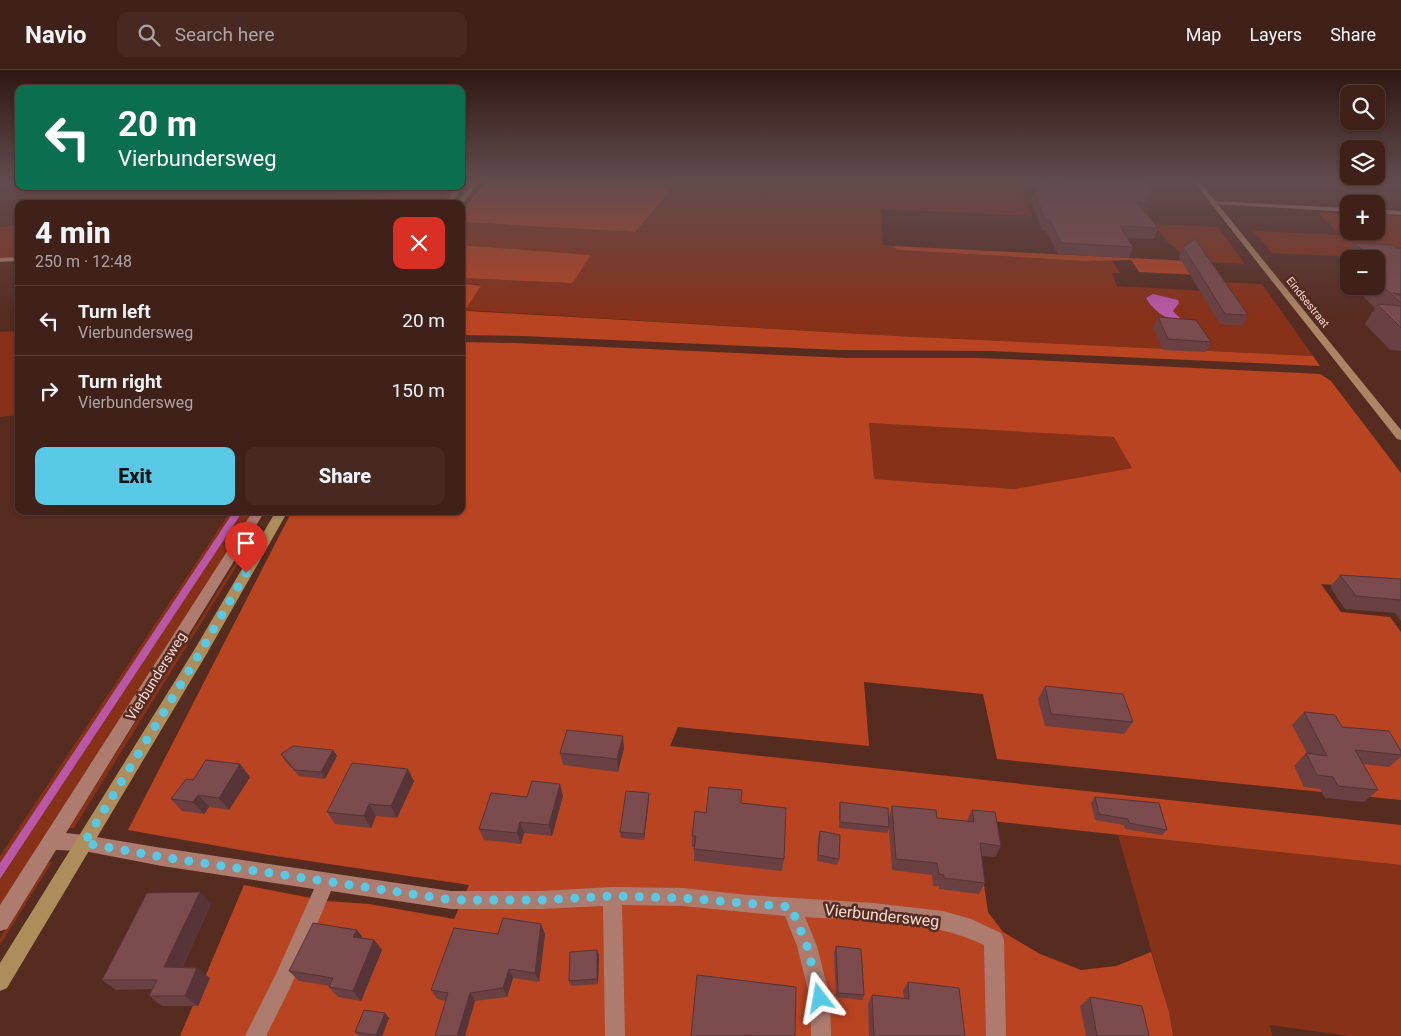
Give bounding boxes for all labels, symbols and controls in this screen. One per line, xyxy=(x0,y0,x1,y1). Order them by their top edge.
search box xyxy=(117,12,467,57)
text: Navio xyxy=(25,21,87,49)
icon: search xyxy=(135,21,163,49)
text: Search here xyxy=(175,23,275,46)
text: Map xyxy=(1186,24,1221,45)
text: Layers xyxy=(1249,24,1302,45)
text: Share xyxy=(1330,24,1376,45)
map controls xyxy=(1340,85,1385,295)
button: search xyxy=(1340,85,1385,130)
text: 20 m xyxy=(118,104,197,145)
icon: left xyxy=(35,105,100,170)
button: layers xyxy=(1340,140,1385,185)
text: Vierbundersweg xyxy=(118,146,277,171)
button: + xyxy=(1340,195,1385,240)
text: 4 min xyxy=(35,215,111,250)
button: close xyxy=(393,217,445,269)
button: − xyxy=(1340,250,1385,295)
text: 250 m · 12:48 xyxy=(35,252,132,271)
street label: Eindsestraat xyxy=(1283,274,1332,330)
text: Turn left xyxy=(78,300,151,323)
icon: left xyxy=(35,307,63,335)
text: 20 m xyxy=(402,309,445,332)
text: Vierbundersweg xyxy=(78,323,193,342)
text: Turn right xyxy=(78,370,162,393)
icon: right xyxy=(35,377,63,405)
text: 150 m xyxy=(392,379,445,402)
text: Vierbundersweg xyxy=(78,393,193,412)
button: Exit xyxy=(35,447,235,505)
button: Share xyxy=(245,447,445,505)
pin xyxy=(225,522,267,573)
icon: arrive xyxy=(232,529,260,557)
street label: Vierbundersweg xyxy=(122,629,190,723)
street label: Vierbundersweg xyxy=(824,900,940,931)
position arrow xyxy=(793,971,845,1023)

